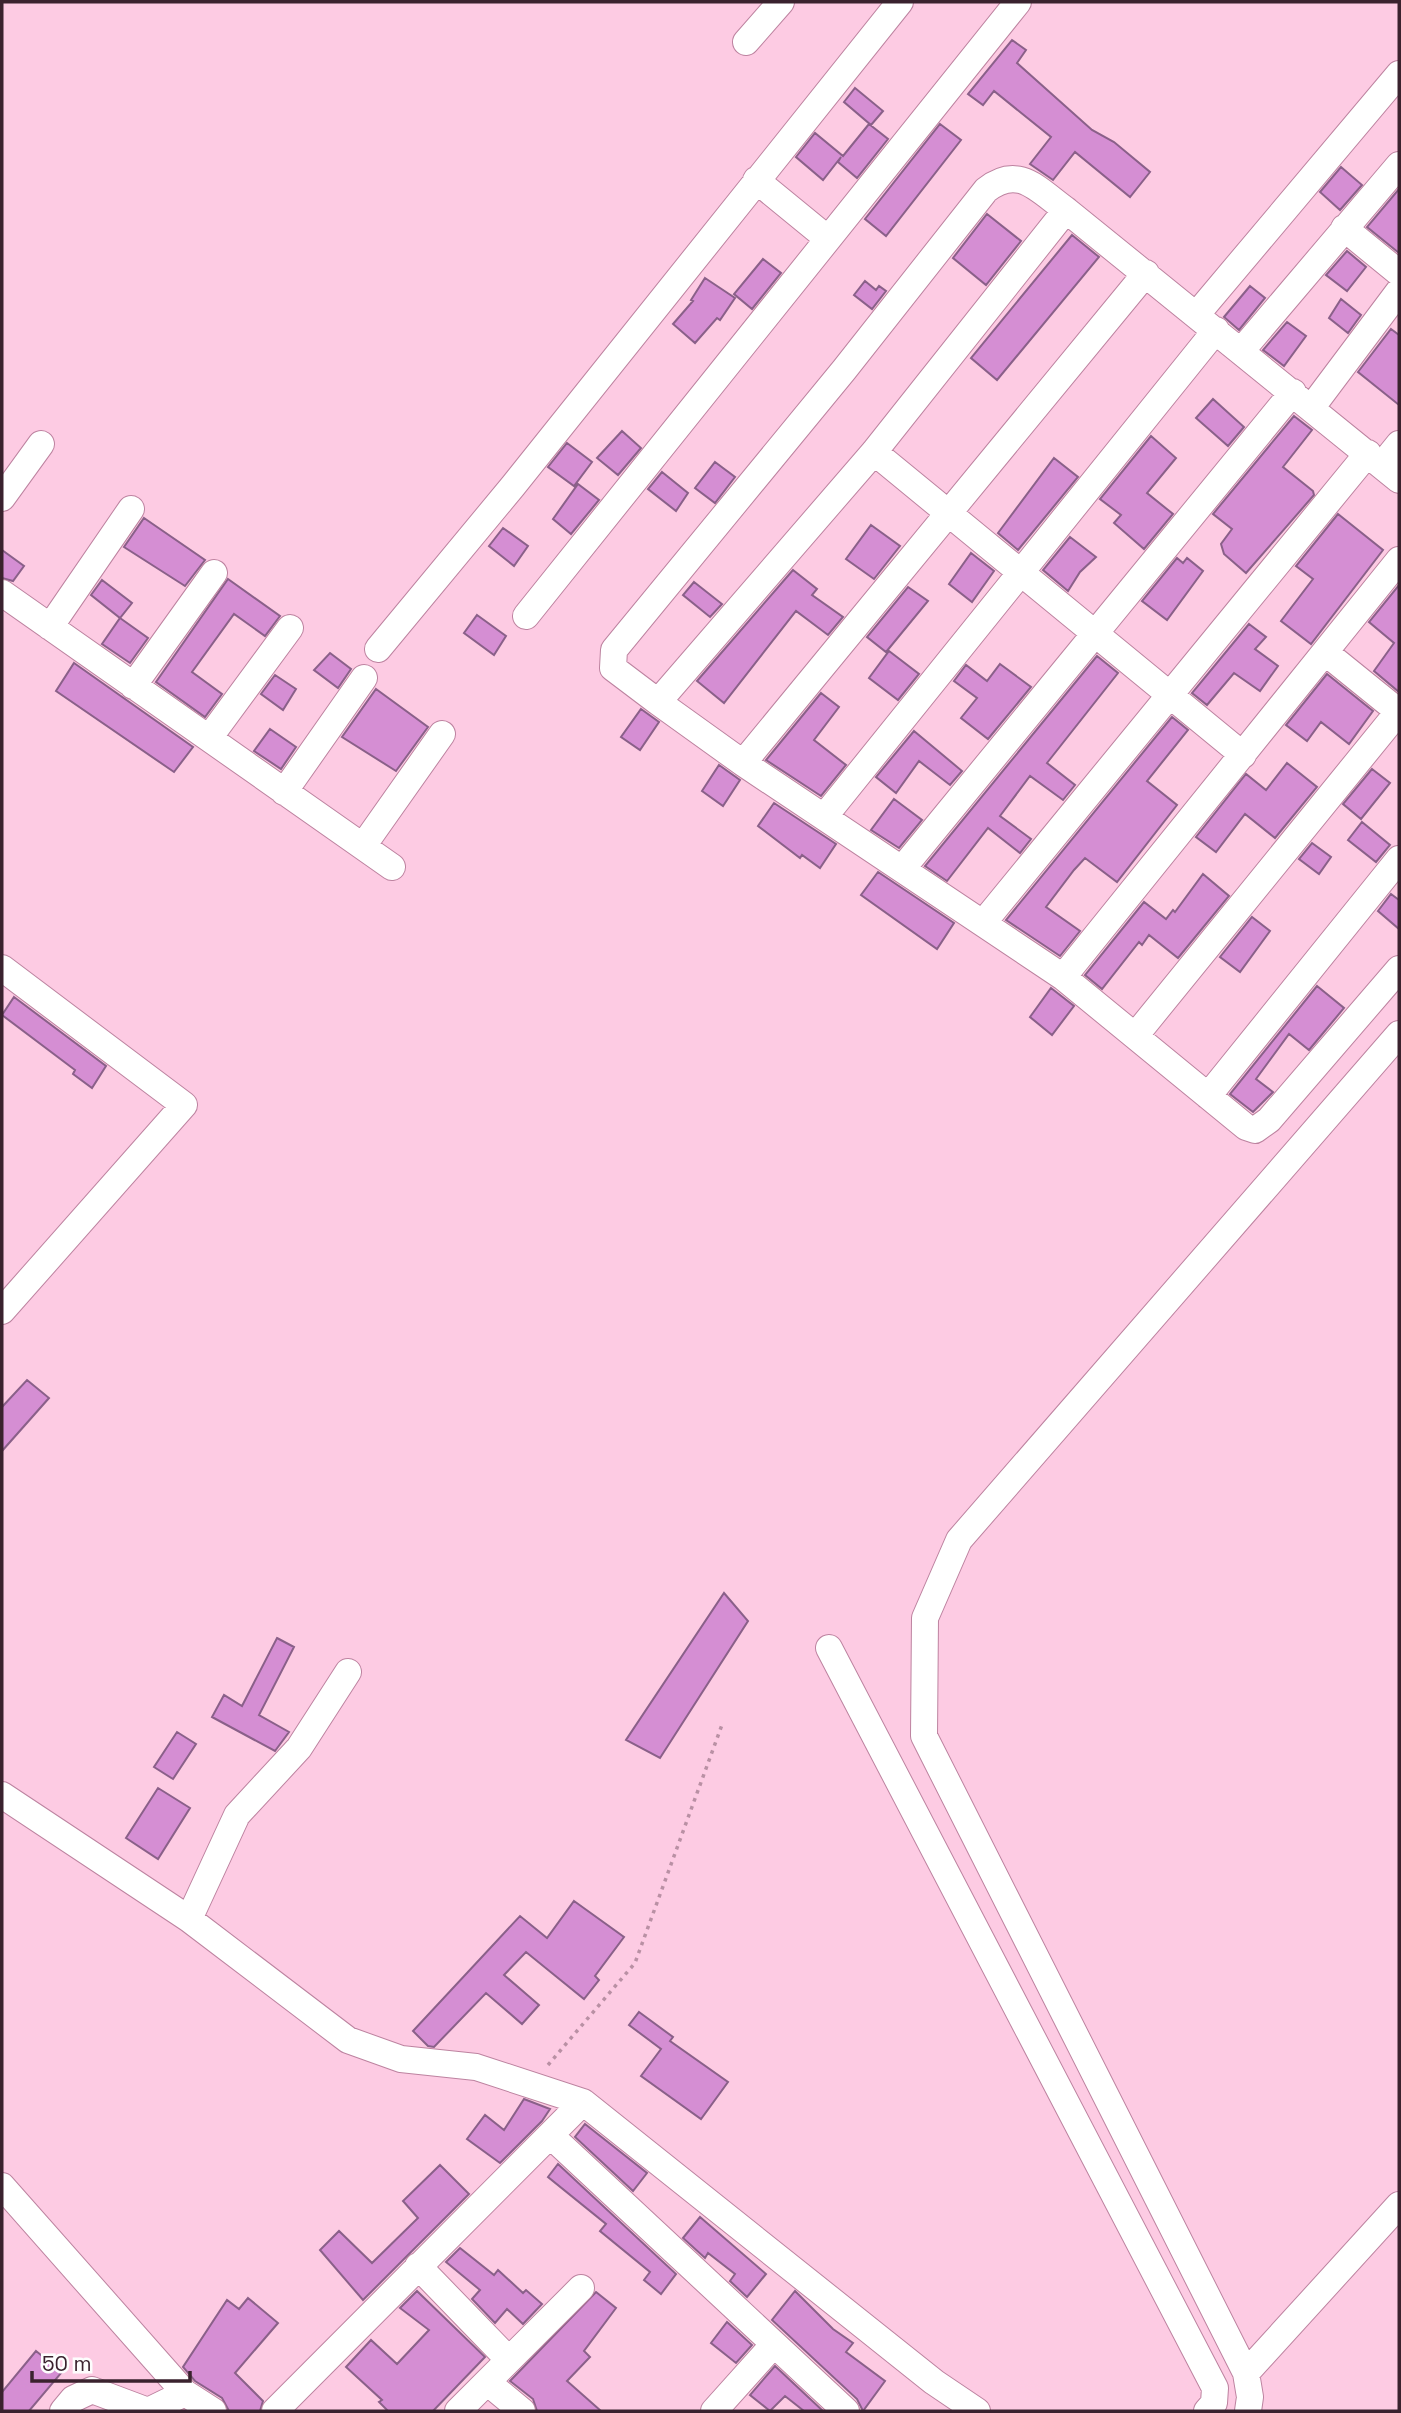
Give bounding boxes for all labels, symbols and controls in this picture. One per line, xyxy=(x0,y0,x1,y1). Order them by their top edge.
scale bar xyxy=(32,2340,189,2384)
text: 50 m xyxy=(42,2350,92,2377)

